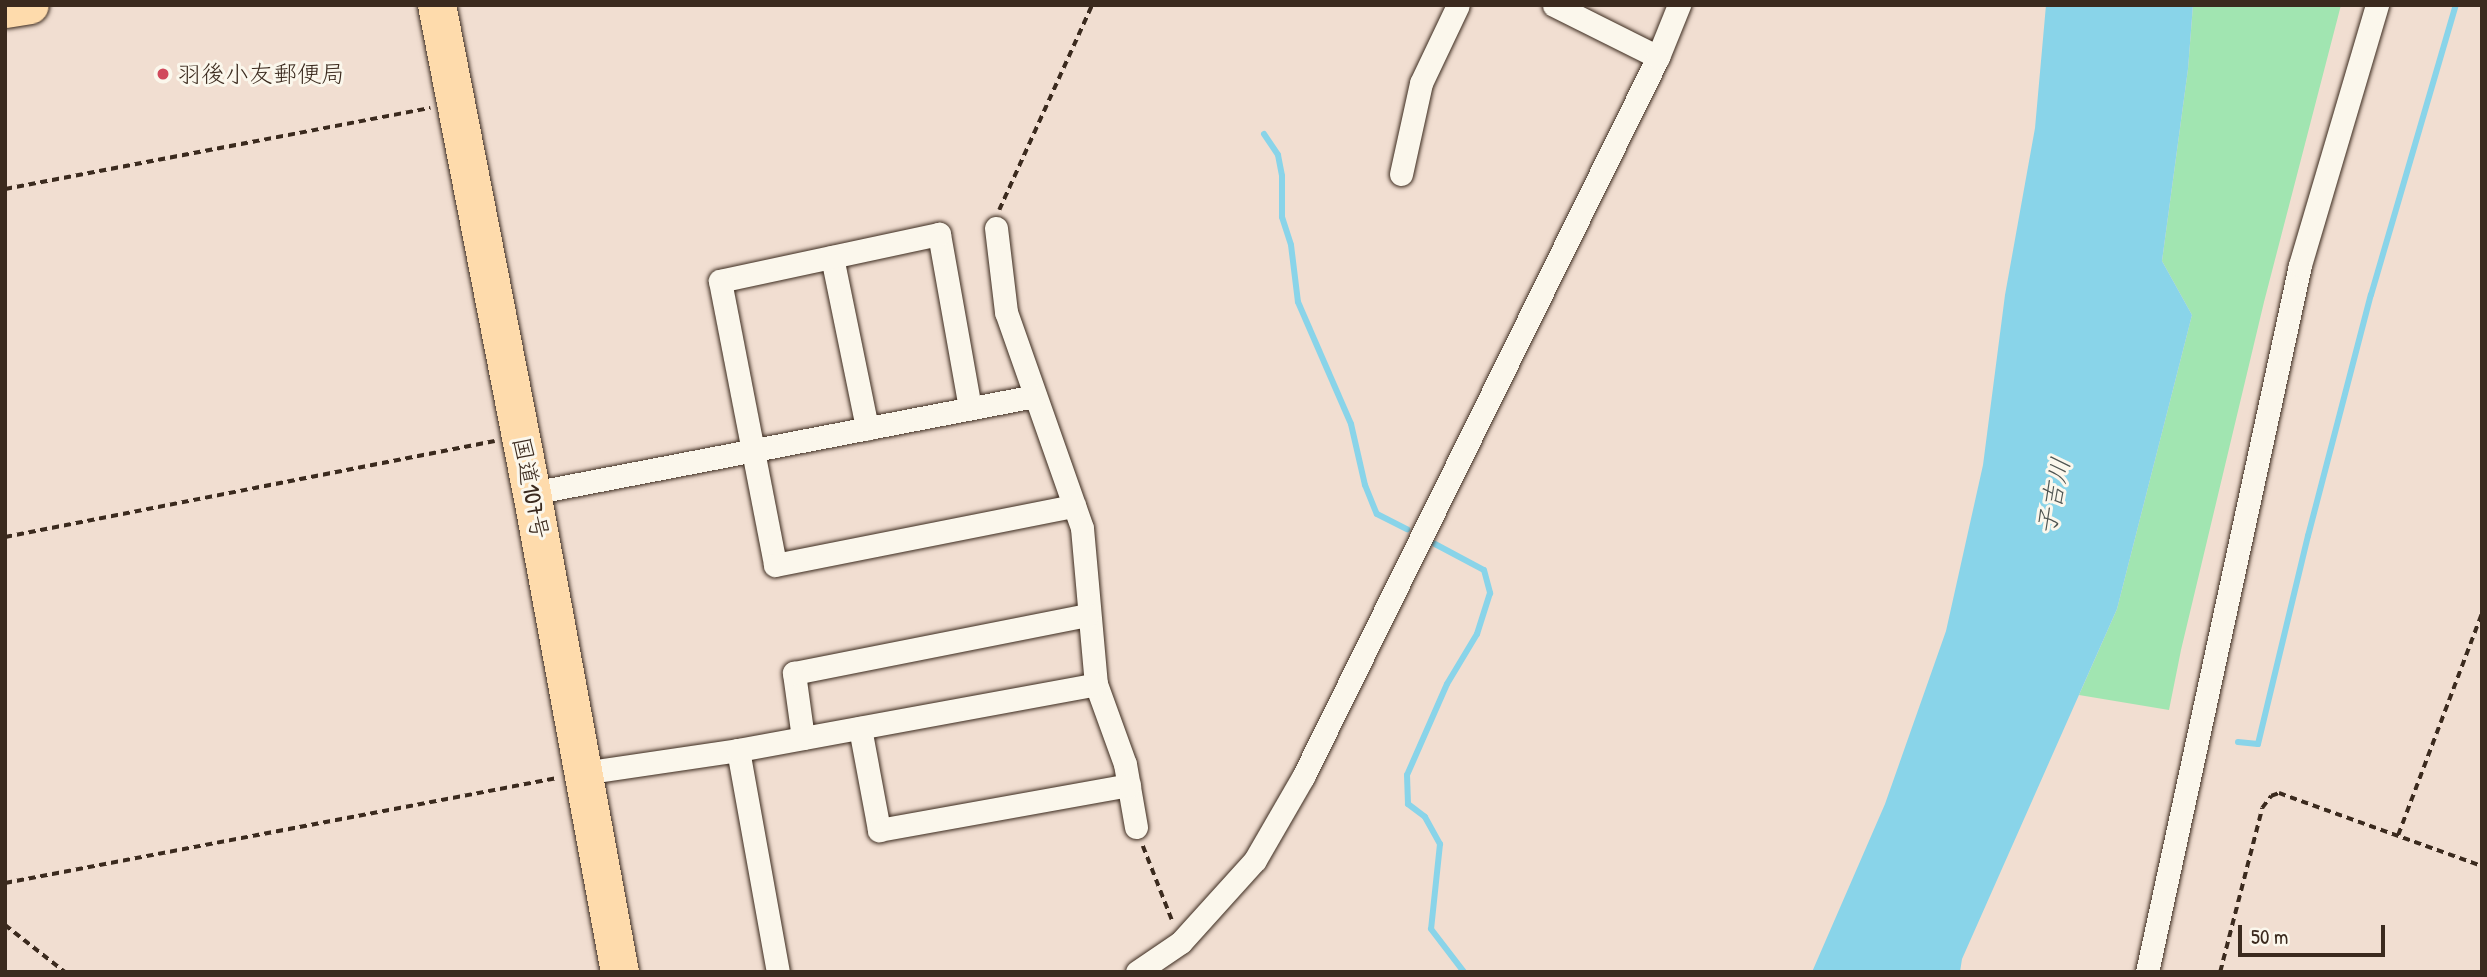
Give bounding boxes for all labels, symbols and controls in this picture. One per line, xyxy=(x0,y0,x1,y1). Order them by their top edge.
place label: 羽後小友郵便局 xyxy=(177,60,345,88)
marker: 羽後小友郵便局 xyxy=(155,66,171,82)
street label: 国道107号 xyxy=(507,435,555,541)
water label: 子吉川 xyxy=(2030,455,2076,537)
scale bar xyxy=(2242,911,2389,955)
text: 50 m xyxy=(2251,922,2288,951)

